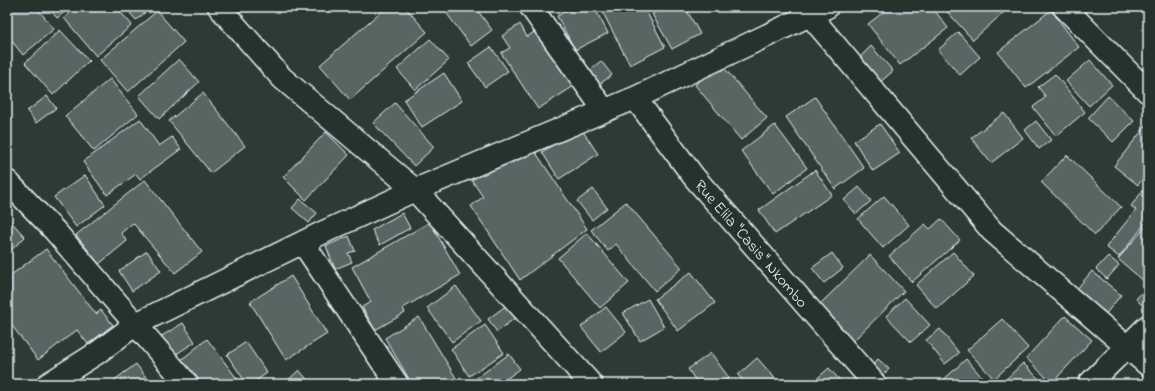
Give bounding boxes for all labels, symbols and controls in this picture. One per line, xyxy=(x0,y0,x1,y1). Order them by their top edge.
street label: Rue Elila "Casis" Nkombo xyxy=(688,175,813,314)

